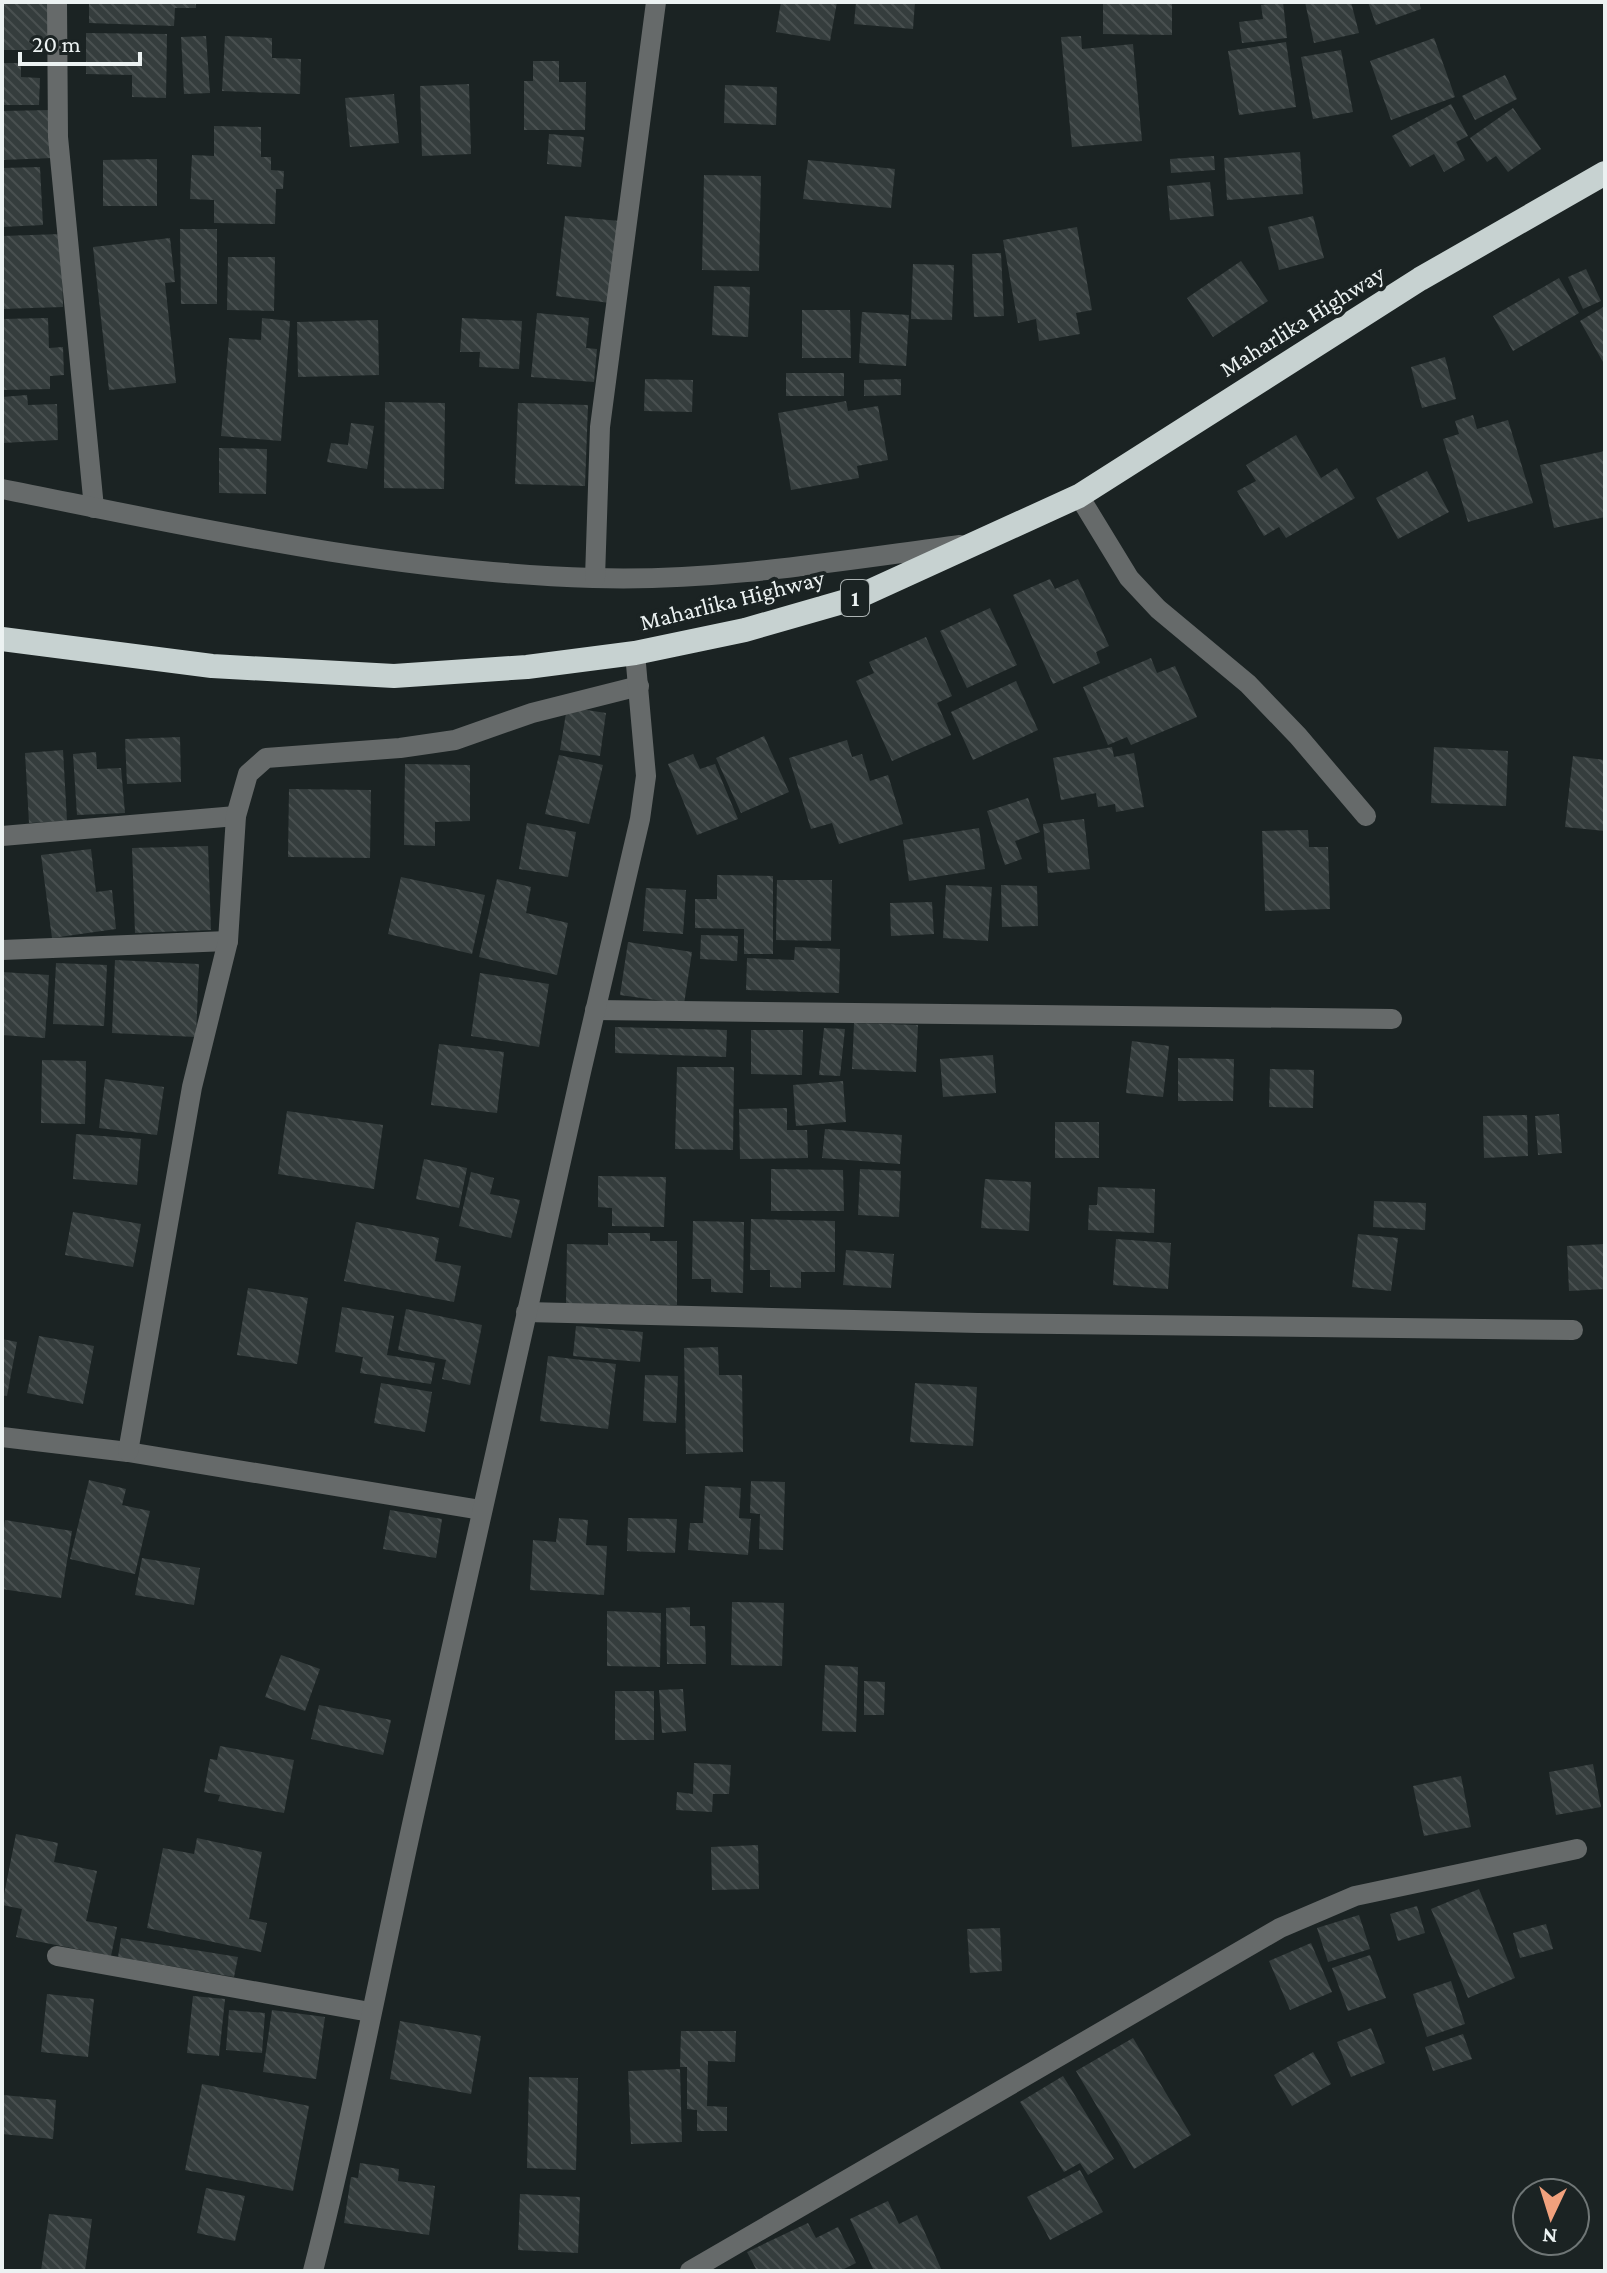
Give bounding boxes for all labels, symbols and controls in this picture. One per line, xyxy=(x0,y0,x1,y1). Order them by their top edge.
scale bar xyxy=(20,16,140,66)
text: 20 m xyxy=(32,30,81,57)
street label: Maharlika Highway xyxy=(1214,259,1390,382)
street label: Maharlika Highway xyxy=(637,563,828,635)
road number: 1 xyxy=(841,580,869,616)
north arrow xyxy=(1511,2177,1591,2257)
text: N xyxy=(1541,2223,1558,2249)

